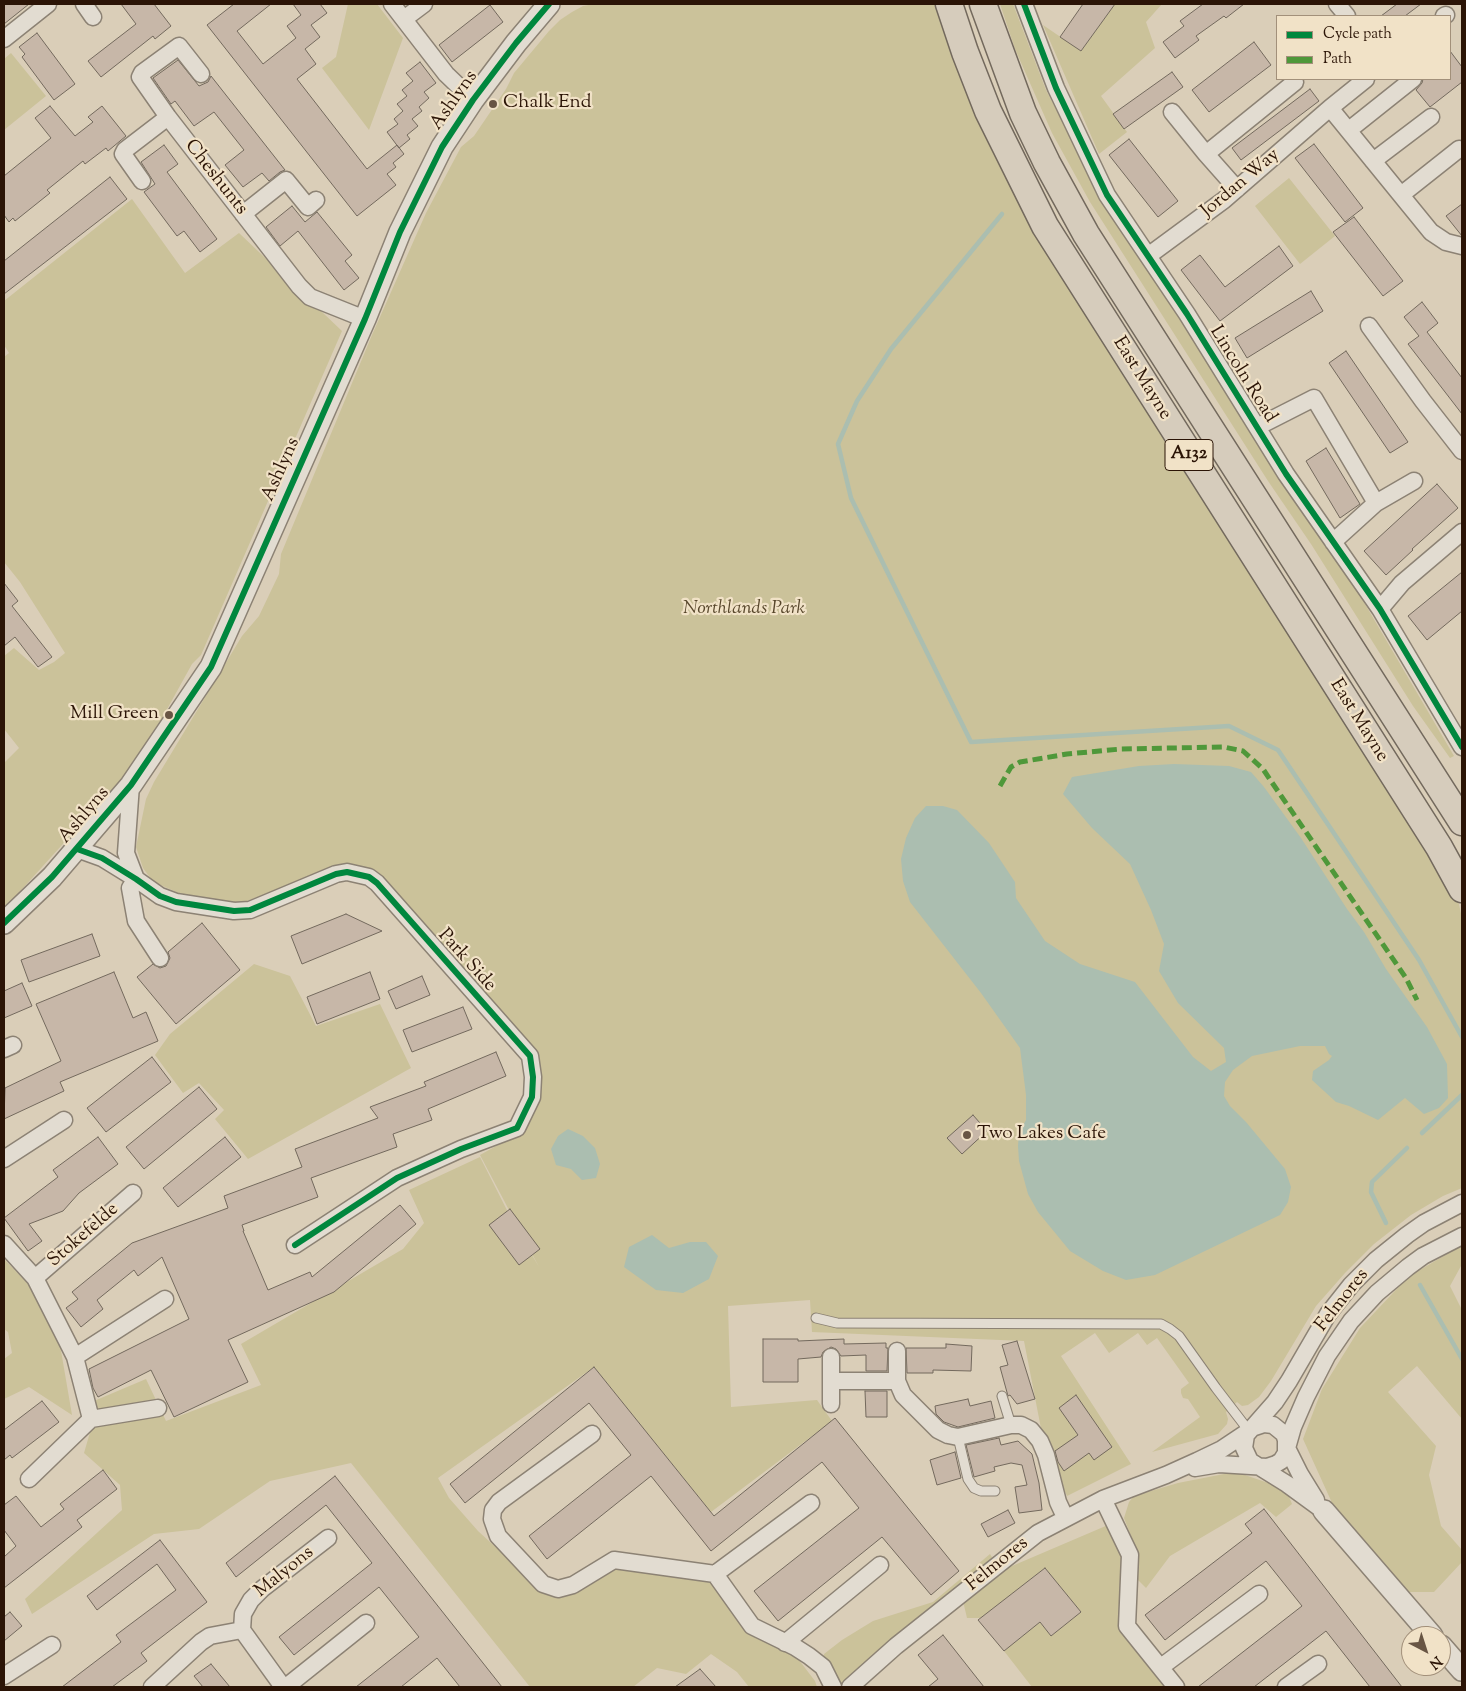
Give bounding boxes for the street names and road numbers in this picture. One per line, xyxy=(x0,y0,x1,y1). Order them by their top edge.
street label: Ashlyns xyxy=(426,67,484,135)
street label: Cheshunts xyxy=(178,136,252,220)
street label: Jordan Way xyxy=(1197,144,1285,224)
street label: Lincoln Road xyxy=(1203,322,1281,428)
street label: East Mayne xyxy=(1107,333,1175,425)
street label: Ashlyns xyxy=(258,435,306,505)
road number: A132 xyxy=(1165,440,1213,470)
street label: East Mayne xyxy=(1324,675,1392,767)
street label: Ashlyns xyxy=(55,783,115,849)
street label: Park Side xyxy=(432,925,500,997)
street label: Stokefelde xyxy=(44,1199,124,1273)
street label: Felmores xyxy=(1311,1265,1375,1337)
street label: Felmores xyxy=(962,1533,1034,1597)
street label: Malyons xyxy=(251,1542,319,1604)

